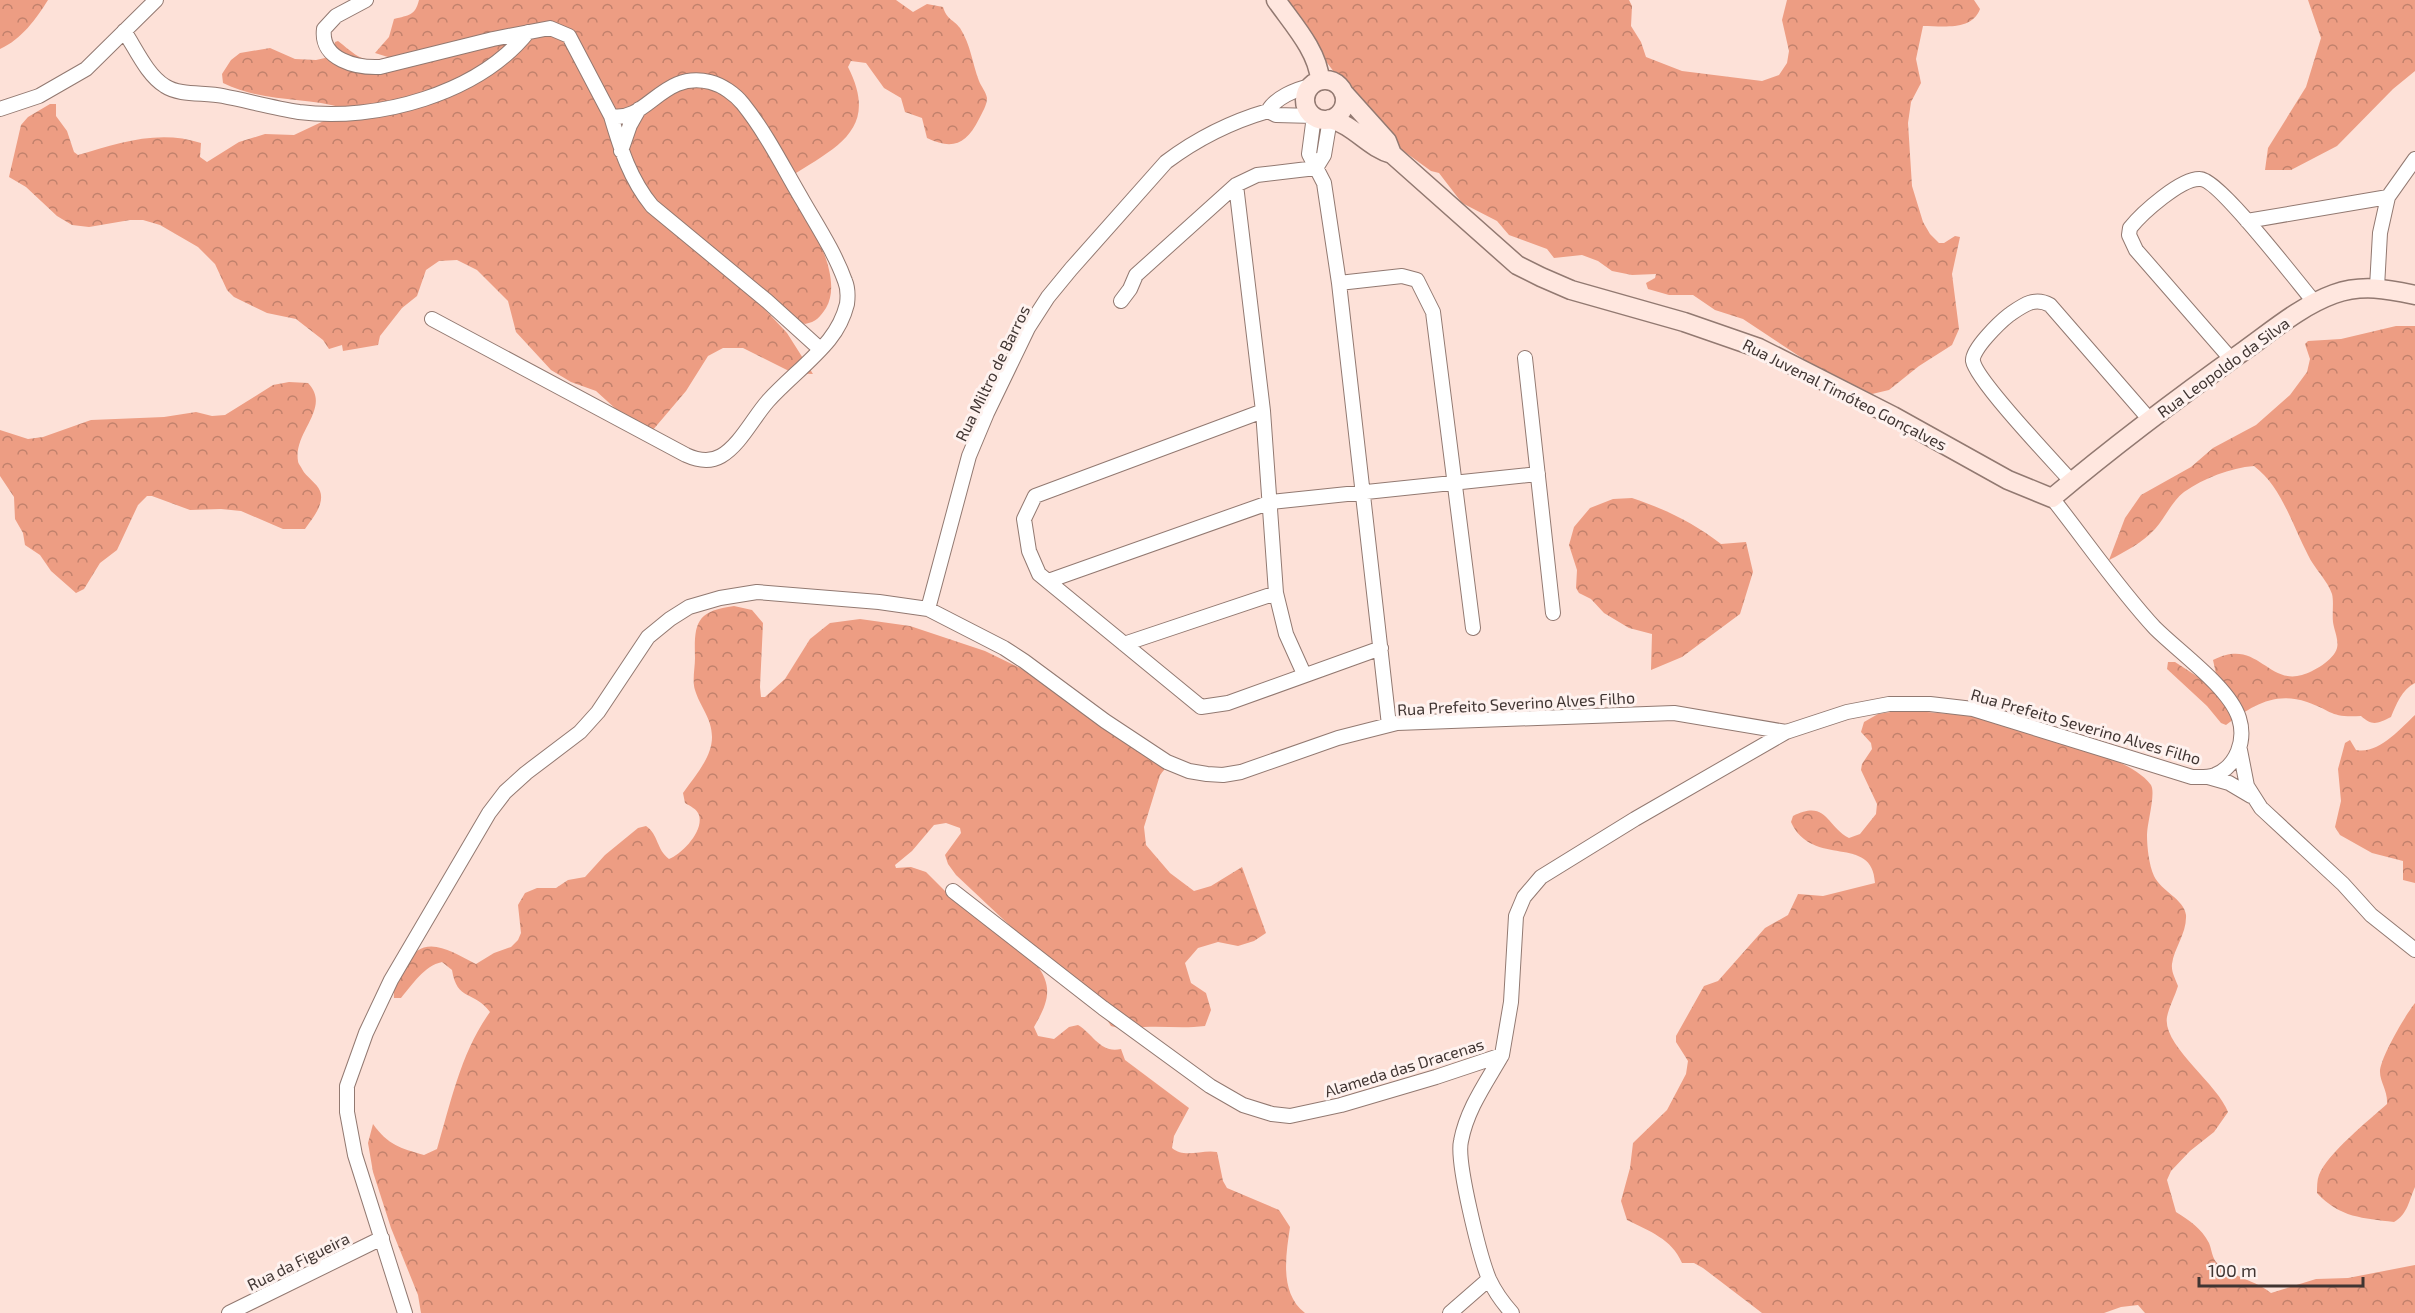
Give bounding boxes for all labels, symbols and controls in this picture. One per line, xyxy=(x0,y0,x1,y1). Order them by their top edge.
street label: Rua Miltro de Barros xyxy=(951,302,1033,444)
street label: Rua Leopoldo da Silva xyxy=(2153,313,2293,421)
street label: Rua Juvenal Timóteo Gonçalves xyxy=(1739,334,1950,455)
street label: Rua Prefeito Severino Alves Filho xyxy=(1969,684,2203,768)
street label: Rua Prefeito Severino Alves Filho xyxy=(1397,687,1635,719)
street label: Alameda das Dracenas xyxy=(1322,1034,1486,1100)
street label: Rua da Figueira xyxy=(244,1228,352,1294)
scale bar xyxy=(2199,1250,2362,1288)
text: 100 m xyxy=(2208,1259,2257,1281)

